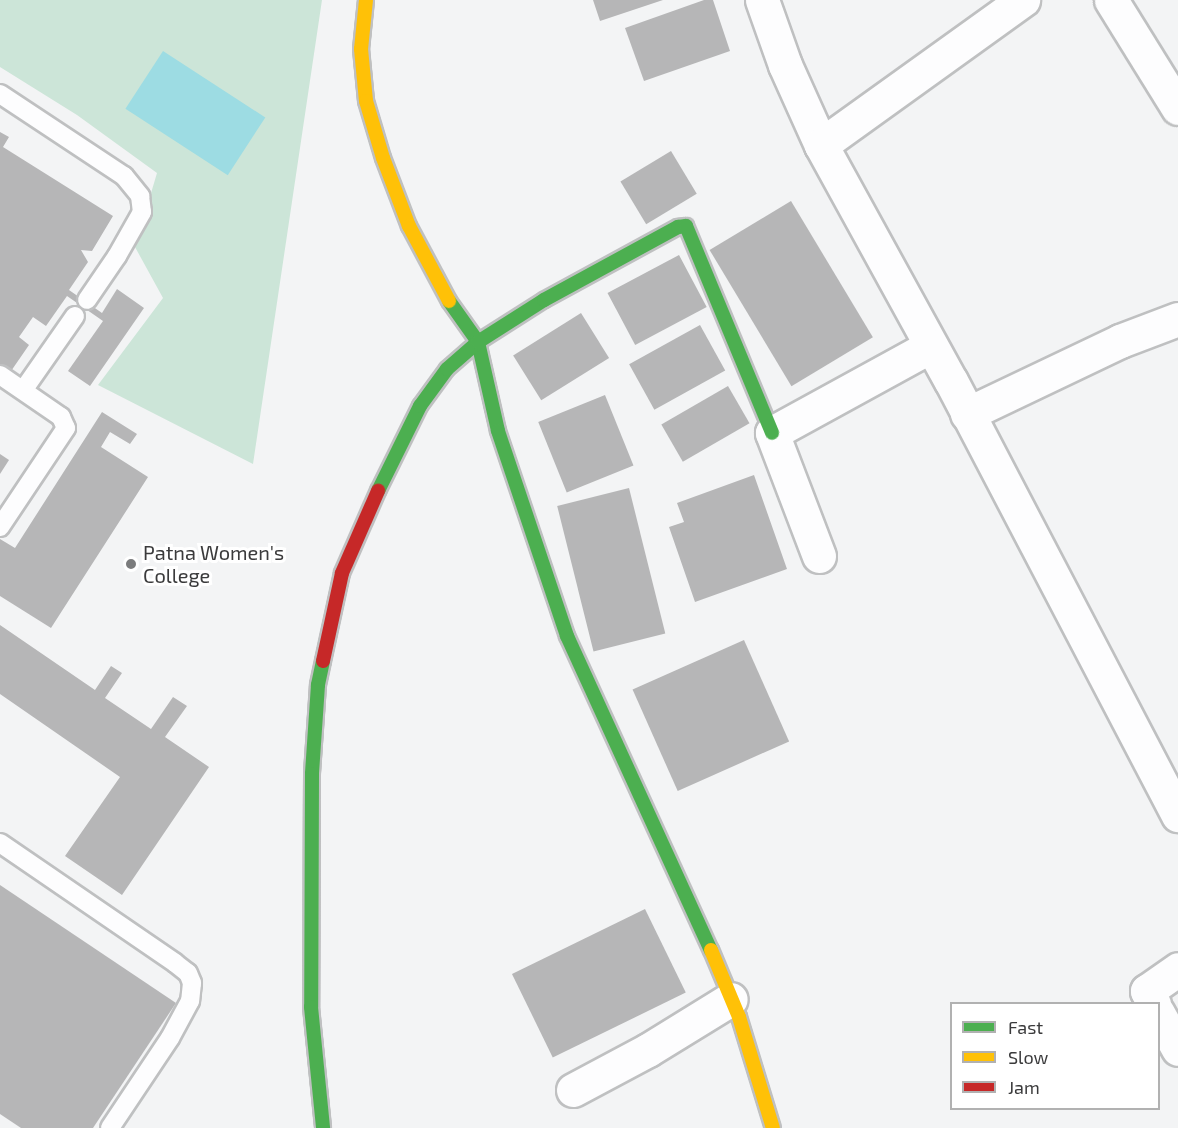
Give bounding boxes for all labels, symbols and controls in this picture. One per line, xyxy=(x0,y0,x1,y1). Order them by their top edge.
place label: Patna Women's College xyxy=(143,540,284,587)
marker: Patna Women's College xyxy=(124,557,138,571)
legend xyxy=(950,1002,1160,1110)
text: Fast xyxy=(1008,1016,1043,1038)
text: Slow xyxy=(1008,1046,1048,1068)
text: Jam xyxy=(1008,1076,1040,1098)

